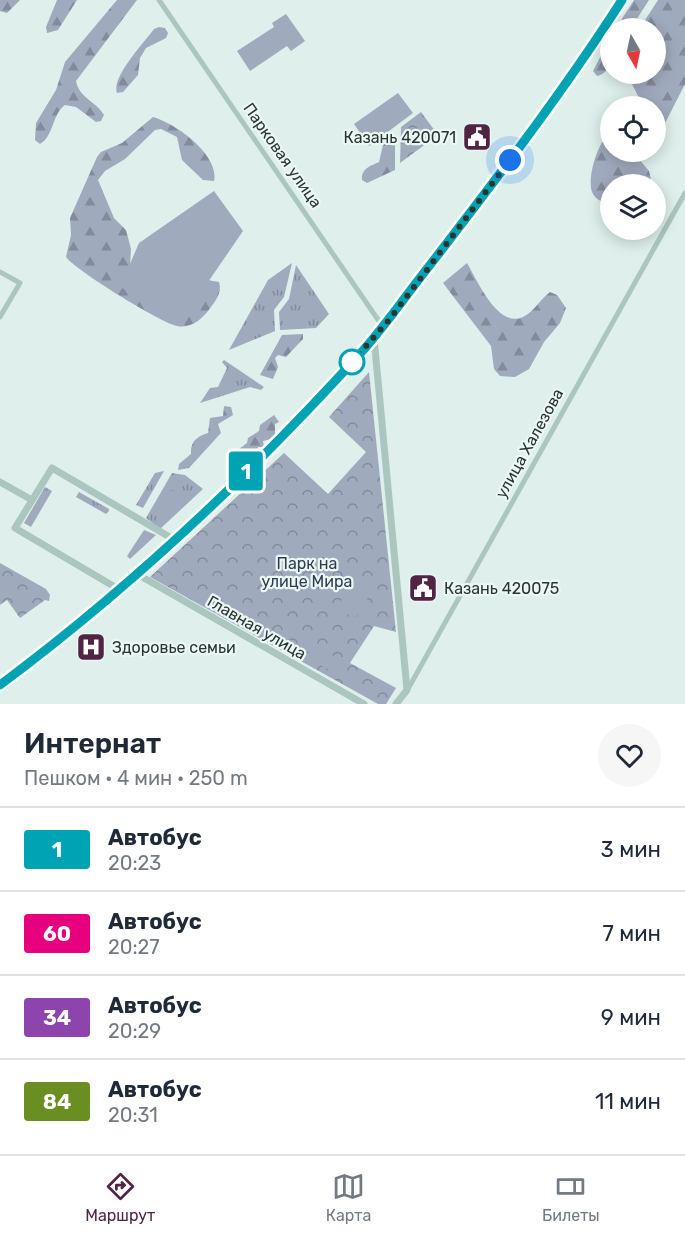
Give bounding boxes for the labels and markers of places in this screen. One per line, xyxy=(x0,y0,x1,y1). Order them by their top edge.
public building icon: Казань 420071 xyxy=(461,121,493,153)
place label: Казань 420071 xyxy=(344,128,456,147)
unlabelled marker xyxy=(339,349,365,375)
public building icon: Казань 420075 xyxy=(407,572,439,604)
place label: Казань 420075 xyxy=(444,579,559,598)
hospital icon: Здоровье семьи xyxy=(75,631,107,663)
place label: Здоровье семьи xyxy=(112,638,236,657)

